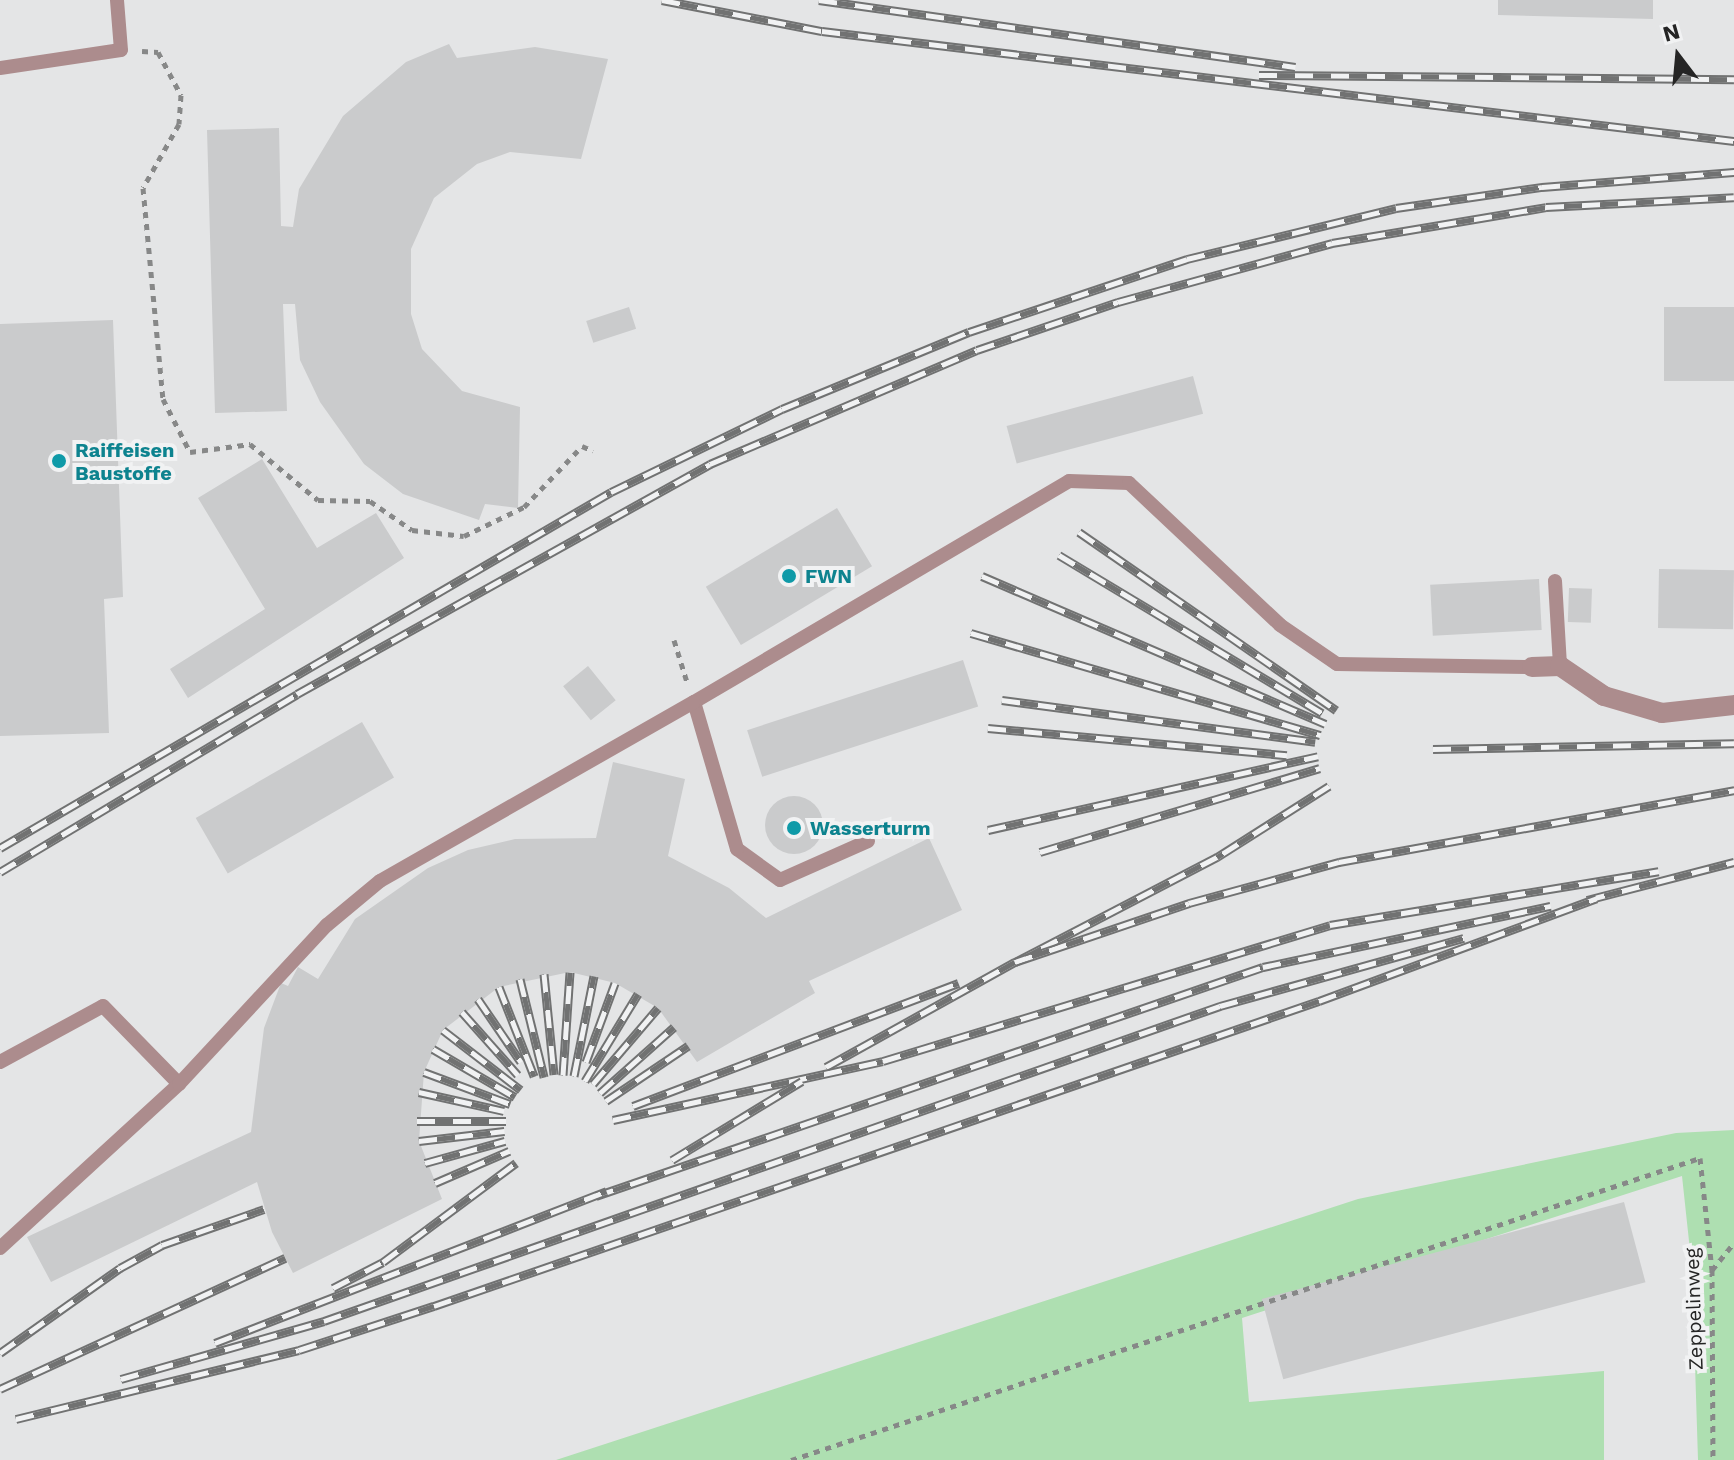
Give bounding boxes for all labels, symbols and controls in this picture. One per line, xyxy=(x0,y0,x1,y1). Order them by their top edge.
north arrow xyxy=(1638,16,1718,96)
text: N xyxy=(1660,18,1683,47)
place label: Raiffeisen Baustoffe xyxy=(75,438,174,485)
marker: Raiffeisen Baustoffe xyxy=(50,452,68,470)
place label: FWN xyxy=(805,564,852,588)
marker: FWN xyxy=(780,567,798,585)
place label: Wasserturm xyxy=(810,816,930,840)
marker: Wasserturm xyxy=(785,819,803,837)
street label: Zeppelinweg xyxy=(1680,1247,1708,1371)

